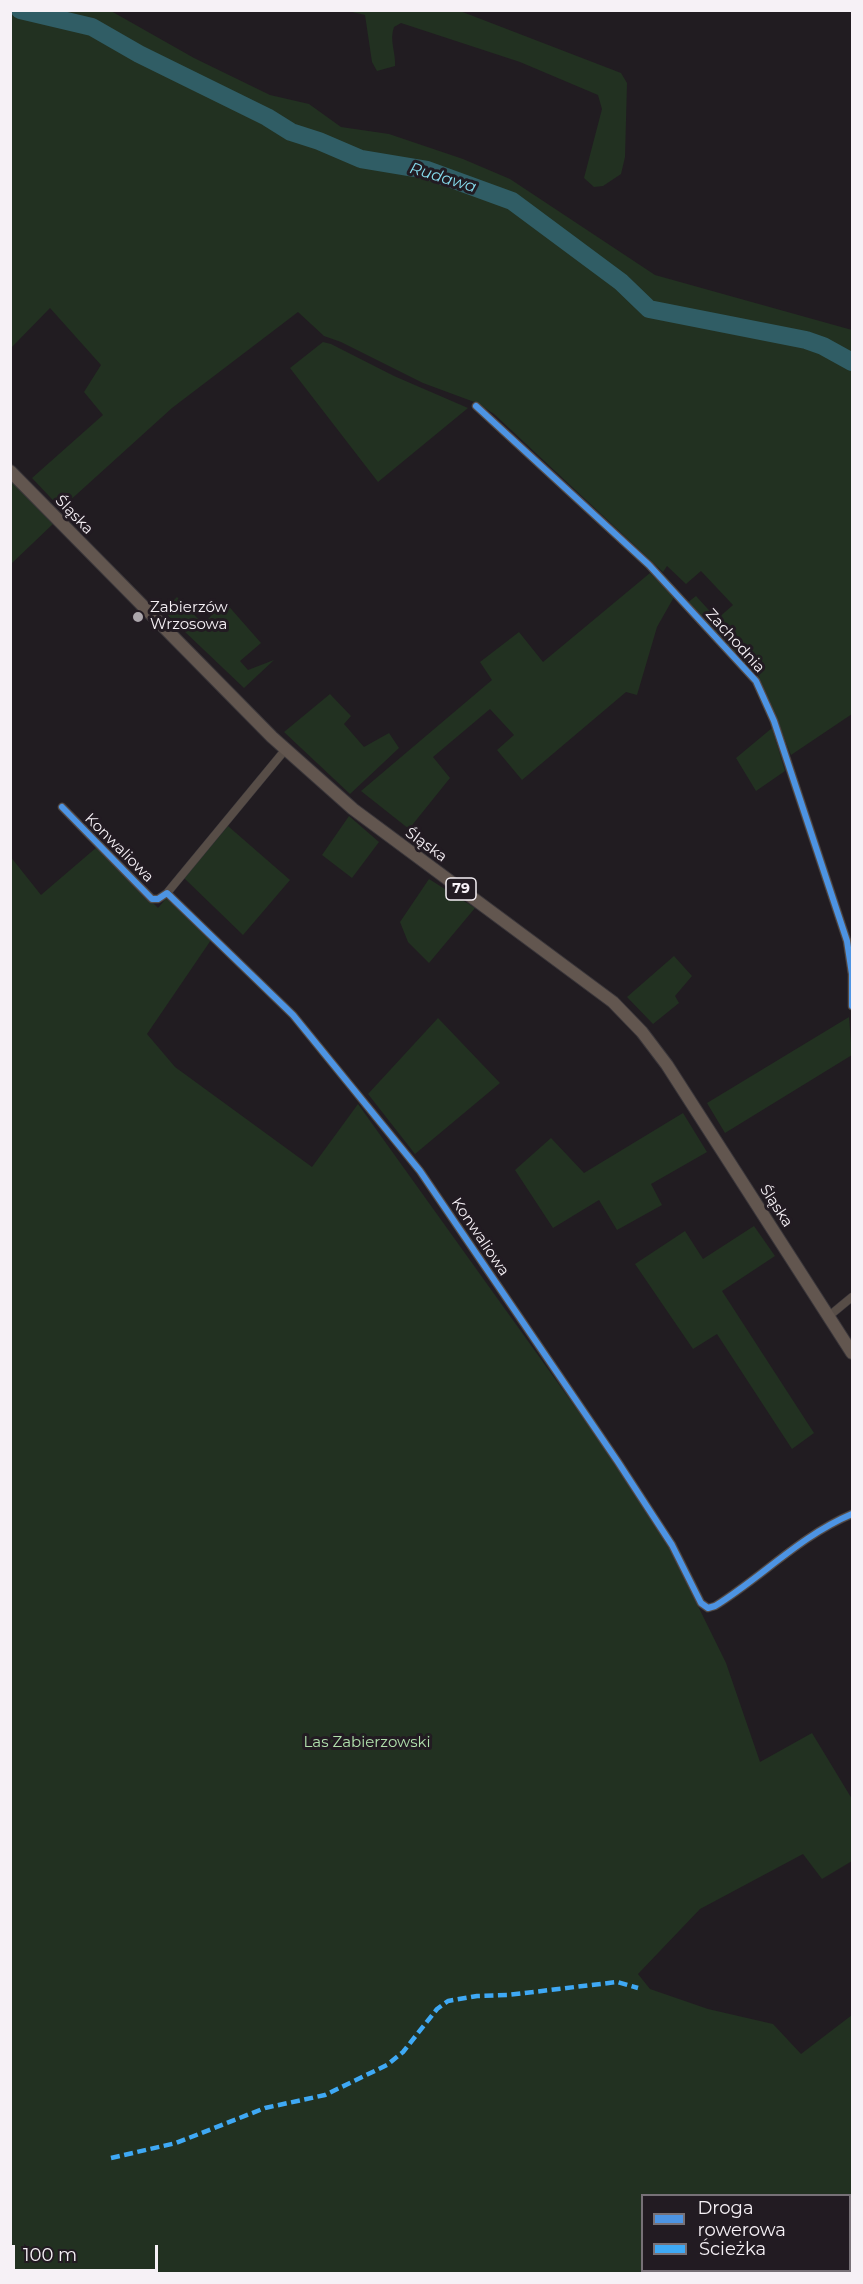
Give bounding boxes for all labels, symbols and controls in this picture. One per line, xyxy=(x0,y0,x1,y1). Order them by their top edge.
water label: Rudawa xyxy=(407,159,479,197)
street label: Śląska xyxy=(51,492,97,538)
place label: Zabierzów Wrzosowa xyxy=(150,599,228,634)
street label: Zachodnia xyxy=(702,605,768,677)
marker: Zabierzów Wrzosowa xyxy=(131,610,145,624)
street label: Konwaliowa xyxy=(81,810,157,886)
street label: Śląska xyxy=(402,824,450,866)
road number: 79 xyxy=(446,878,476,900)
street label: Śląska xyxy=(756,1181,796,1231)
street label: Konwaliowa xyxy=(447,1194,513,1280)
park label: Las Zabierzowski xyxy=(304,1734,430,1752)
legend xyxy=(641,2194,851,2272)
text: Droga rowerowa xyxy=(697,2197,786,2241)
scale bar xyxy=(15,2233,160,2271)
text: Ścieżka xyxy=(699,2238,766,2260)
text: 100 m xyxy=(23,2244,77,2266)

